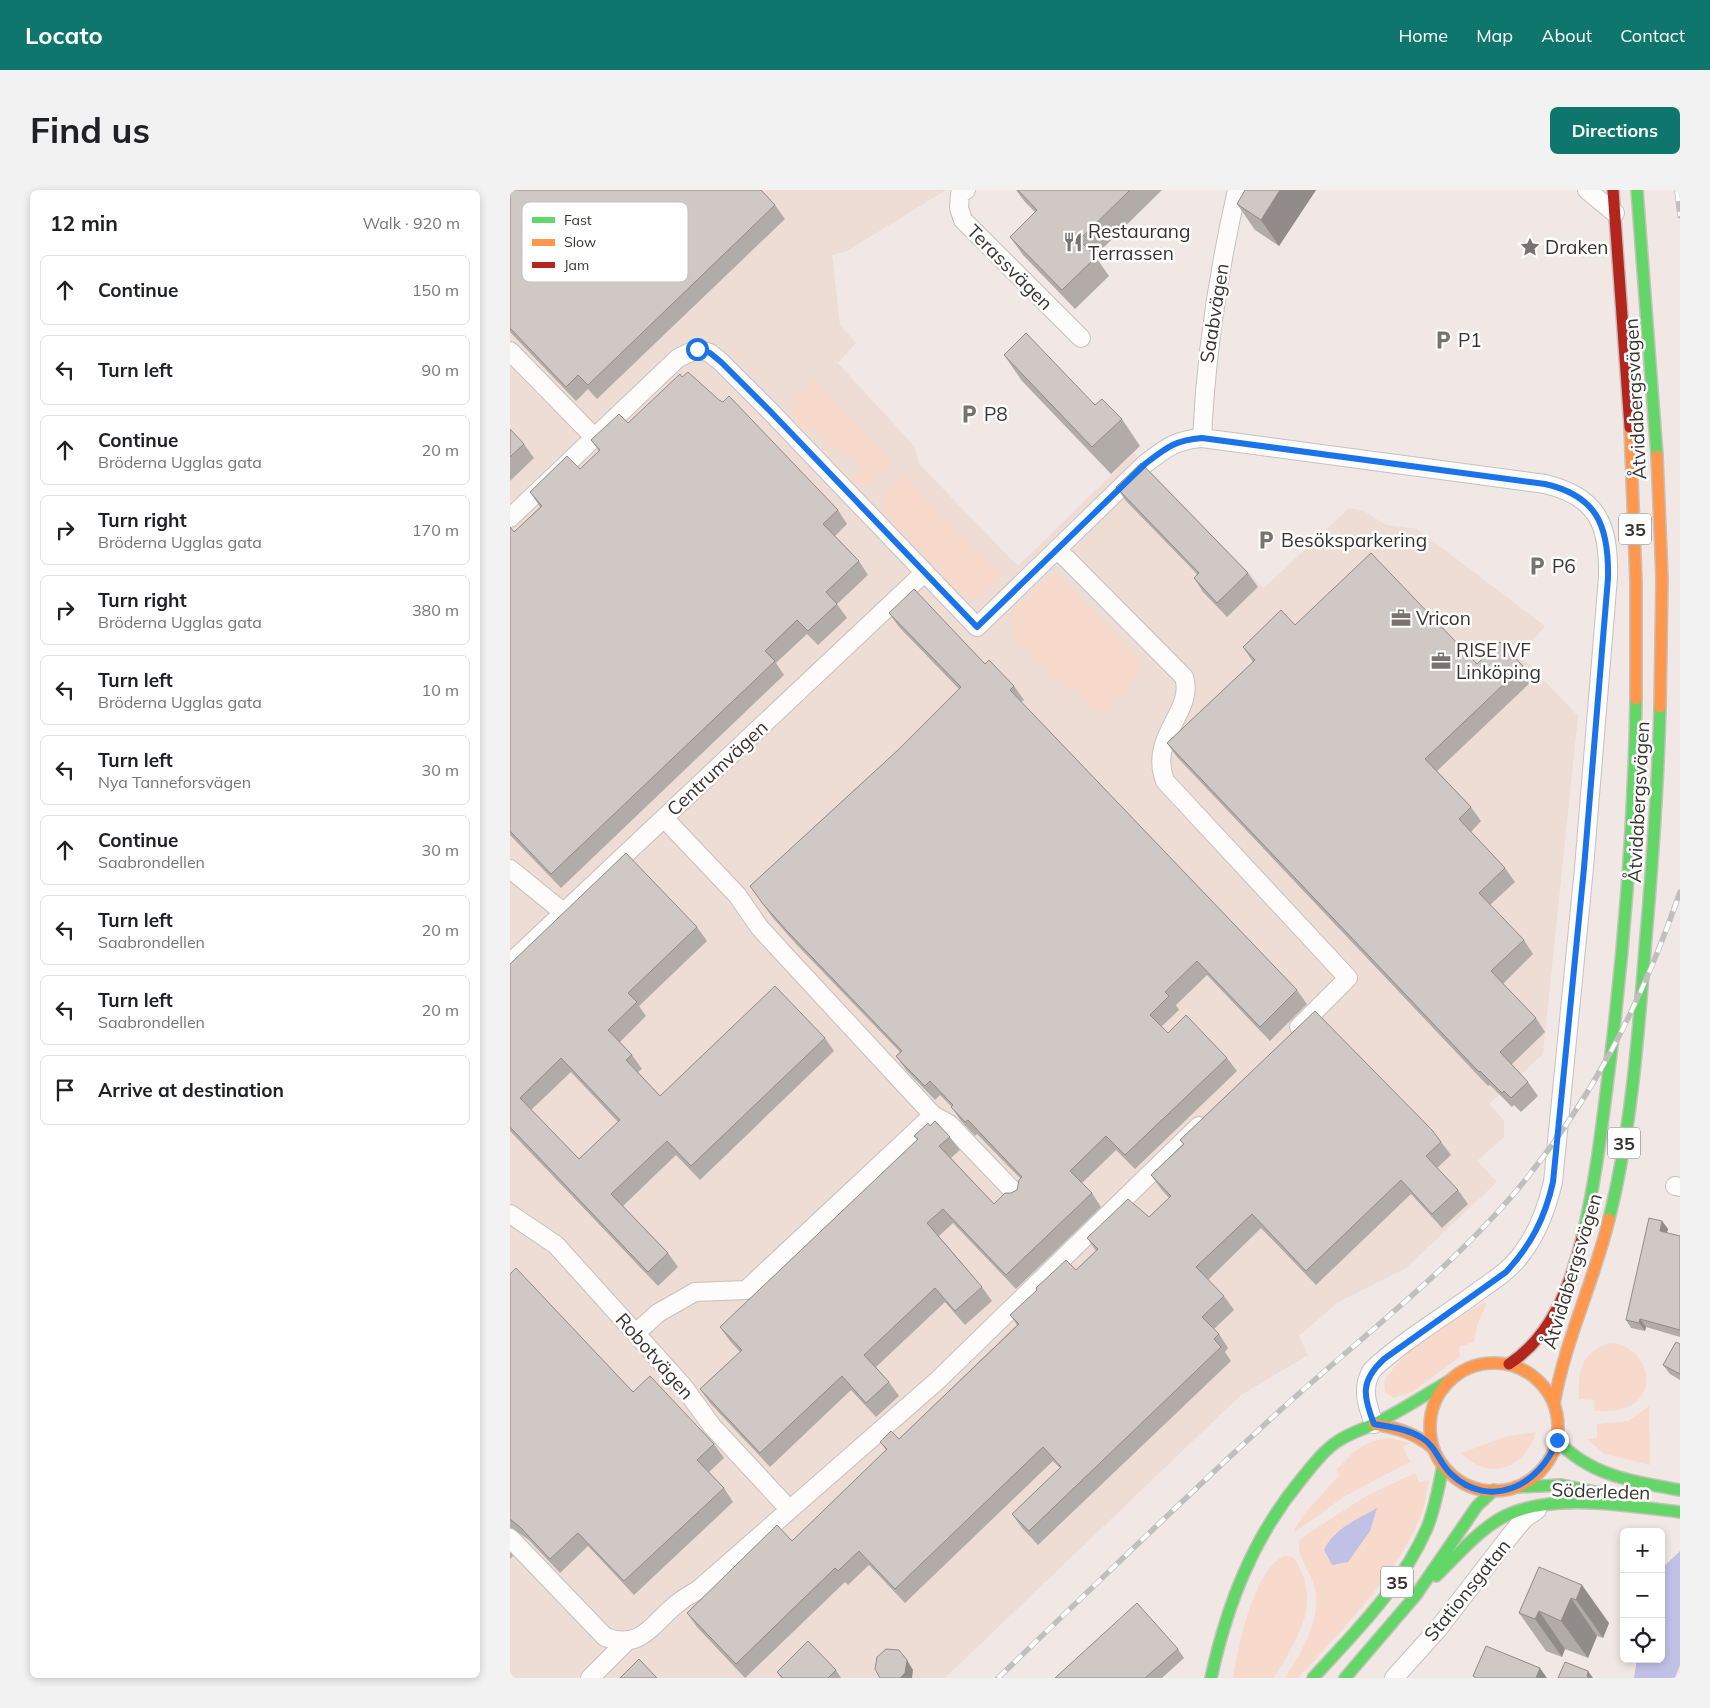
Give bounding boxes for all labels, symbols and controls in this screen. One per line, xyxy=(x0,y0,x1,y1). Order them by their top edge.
text: Locato xyxy=(25,20,103,50)
text: Home xyxy=(1398,24,1448,47)
text: Map xyxy=(1476,24,1513,47)
text: About xyxy=(1541,24,1592,47)
text: Contact xyxy=(1620,24,1685,47)
button: Directions xyxy=(1550,107,1680,154)
text: Find us xyxy=(30,108,150,152)
legend xyxy=(522,202,688,282)
text: 12 min xyxy=(50,210,118,236)
text: Fast xyxy=(564,211,592,229)
text: Walk · 920 m xyxy=(362,213,460,233)
street label: Terassvägen xyxy=(962,219,1058,315)
place label: Restaurang Terrassen xyxy=(1088,219,1190,265)
restaurant icon: Restaurang Terrassen xyxy=(1062,231,1084,253)
text: Slow xyxy=(564,233,596,251)
place label: Draken xyxy=(1545,235,1608,259)
place icon: Draken xyxy=(1519,236,1541,258)
text: Jam xyxy=(564,256,589,274)
street label: Saabvägen xyxy=(1194,262,1234,364)
icon: ahead xyxy=(51,276,79,304)
text: Continue xyxy=(98,278,178,302)
text: 150 m xyxy=(412,280,459,300)
street label: Åtvidabergsvägen xyxy=(1619,318,1651,480)
place label: P1 xyxy=(1458,328,1482,352)
parking icon: P1 xyxy=(1432,329,1454,351)
route start xyxy=(686,338,709,361)
icon: left xyxy=(51,356,79,384)
text: Turn left xyxy=(98,358,173,382)
text: 90 m xyxy=(422,360,459,380)
place label: P8 xyxy=(984,402,1008,426)
parking icon: P8 xyxy=(958,403,980,425)
text: Continue xyxy=(98,428,178,452)
icon: ahead xyxy=(51,436,79,464)
text: 20 m xyxy=(422,440,459,460)
text: Bröderna Ugglas gata xyxy=(98,452,262,472)
text: Turn right xyxy=(98,508,187,532)
road number: 35 xyxy=(1619,514,1651,544)
icon: right xyxy=(51,516,79,544)
text: 170 m xyxy=(412,520,459,540)
place label: Besöksparkering xyxy=(1281,528,1427,552)
parking icon: Besöksparkering xyxy=(1255,529,1277,551)
text: Bröderna Ugglas gata xyxy=(98,532,262,552)
place label: P6 xyxy=(1552,554,1576,578)
parking icon: P6 xyxy=(1526,555,1548,577)
text: Turn right xyxy=(98,588,187,612)
icon: right xyxy=(51,596,79,624)
text: 380 m xyxy=(412,600,459,620)
place label: Vricon xyxy=(1416,606,1471,630)
office icon: Vricon xyxy=(1390,607,1412,629)
text: Bröderna Ugglas gata xyxy=(98,612,262,632)
place label: RISE IVF Linköping xyxy=(1456,638,1541,684)
office icon: RISE IVF Linköping xyxy=(1430,650,1452,672)
text: Turn left xyxy=(98,668,173,692)
icon: left xyxy=(51,676,79,704)
text: 10 m xyxy=(422,680,459,700)
text: Bröderna Ugglas gata xyxy=(98,692,262,712)
street label: Centrumvägen xyxy=(662,715,772,821)
street label: Åtvidabergsvägen xyxy=(1622,721,1654,883)
text: Turn left xyxy=(98,748,173,772)
icon: left xyxy=(51,756,79,784)
text: 30 m xyxy=(422,760,459,780)
text: Nya Tanneforsvägen xyxy=(98,772,251,792)
text: Continue xyxy=(98,828,178,852)
icon: ahead xyxy=(51,836,79,864)
text: 30 m xyxy=(422,840,459,860)
text: Saabrondellen xyxy=(98,852,205,872)
text: Turn left xyxy=(98,908,173,932)
icon: left xyxy=(51,916,79,944)
text: 20 m xyxy=(422,920,459,940)
text: Saabrondellen xyxy=(98,932,205,952)
text: Turn left xyxy=(98,988,173,1012)
icon: left xyxy=(51,996,79,1024)
text: 20 m xyxy=(422,1000,459,1020)
text: Saabrondellen xyxy=(98,1012,205,1032)
icon: arrive xyxy=(51,1076,79,1104)
text: Arrive at destination xyxy=(98,1078,284,1102)
road number: 35 xyxy=(1608,1128,1640,1158)
street label: Åtvidabergsvägen xyxy=(1537,1190,1607,1352)
street label: Robotvägen xyxy=(611,1308,699,1404)
route end xyxy=(1546,1429,1569,1452)
street label: Söderleden xyxy=(1551,1477,1651,1505)
map controls xyxy=(1620,1528,1665,1663)
button: + xyxy=(1620,1528,1665,1573)
street label: Stationsgatan xyxy=(1419,1534,1515,1646)
road number: 35 xyxy=(1381,1566,1413,1598)
button: − xyxy=(1620,1573,1665,1618)
button: locate xyxy=(1620,1618,1665,1663)

